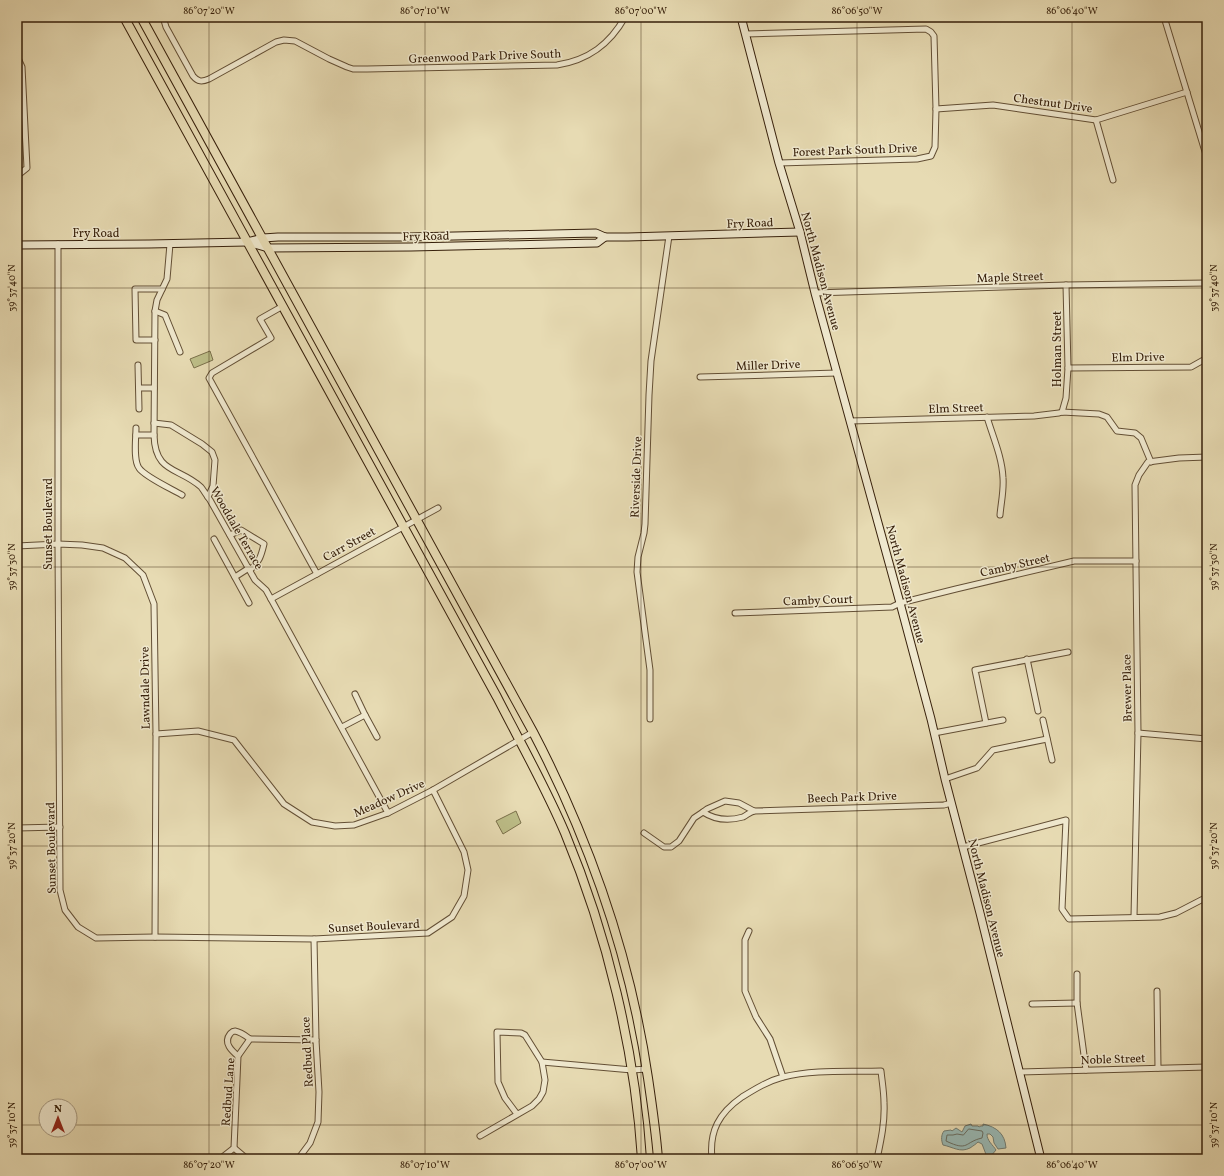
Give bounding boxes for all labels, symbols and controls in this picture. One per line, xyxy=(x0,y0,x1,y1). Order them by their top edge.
text: 86°07'20"W xyxy=(183,4,235,18)
text: 86°07'10"W xyxy=(400,4,450,18)
text: 86°07'00"W xyxy=(615,4,667,18)
text: 86°06'50"W xyxy=(831,4,883,18)
text: 86°06'40"W xyxy=(1046,4,1098,18)
street label: Greenwood Park Drive South xyxy=(408,46,562,68)
street label: Chestnut Drive xyxy=(1012,91,1094,118)
street label: Forest Park South Drive xyxy=(792,141,918,161)
street label: North Madison Avenue xyxy=(797,210,844,333)
street label: Fry Road xyxy=(726,215,774,233)
street label: Fry Road xyxy=(72,226,120,242)
street label: Fry Road xyxy=(402,229,450,245)
text: 39°37'40"N xyxy=(5,264,19,312)
text: 39°37'40"N xyxy=(1207,264,1221,312)
street label: Maple Street xyxy=(976,269,1044,287)
street label: Holman Street xyxy=(1050,311,1066,387)
street label: Elm Drive xyxy=(1111,350,1165,366)
street label: Miller Drive xyxy=(736,357,801,375)
street label: Elm Street xyxy=(928,400,984,418)
street label: Riverside Drive xyxy=(628,436,646,518)
street label: Sunset Boulevard xyxy=(41,478,57,570)
street label: Wooddale Terrace xyxy=(206,484,267,573)
street label: North Madison Avenue xyxy=(882,523,929,646)
street label: Carr Street xyxy=(320,524,379,566)
text: 39°37'30"N xyxy=(5,543,19,591)
text: 39°37'30"N xyxy=(1207,543,1221,591)
street label: Camby Street xyxy=(979,550,1052,582)
street label: Camby Court xyxy=(783,592,853,610)
street label: Lawndale Drive xyxy=(137,646,155,729)
street label: Brewer Place xyxy=(1119,654,1137,722)
street label: Meadow Drive xyxy=(351,776,428,822)
street label: Beech Park Drive xyxy=(807,788,897,808)
street label: Sunset Boulevard xyxy=(43,802,61,894)
text: 39°37'20"N xyxy=(5,822,19,870)
text: 39°37'20"N xyxy=(1207,822,1221,870)
street label: North Madison Avenue xyxy=(964,837,1009,960)
street label: Sunset Boulevard xyxy=(328,917,421,937)
street label: Redbud Place xyxy=(298,1016,318,1088)
street label: Noble Street xyxy=(1080,1051,1146,1069)
street label: Redbud Lane xyxy=(219,1057,239,1127)
north arrow xyxy=(38,1098,78,1138)
text: 39°37'10"N xyxy=(5,1101,19,1148)
text: 39°37'10"N xyxy=(1207,1101,1221,1148)
text: N xyxy=(54,1102,62,1117)
text: 86°07'20"W xyxy=(183,1158,235,1172)
text: 86°07'10"W xyxy=(400,1158,450,1172)
text: 86°07'00"W xyxy=(615,1158,667,1172)
text: 86°06'50"W xyxy=(831,1158,883,1172)
text: 86°06'40"W xyxy=(1046,1158,1098,1172)

